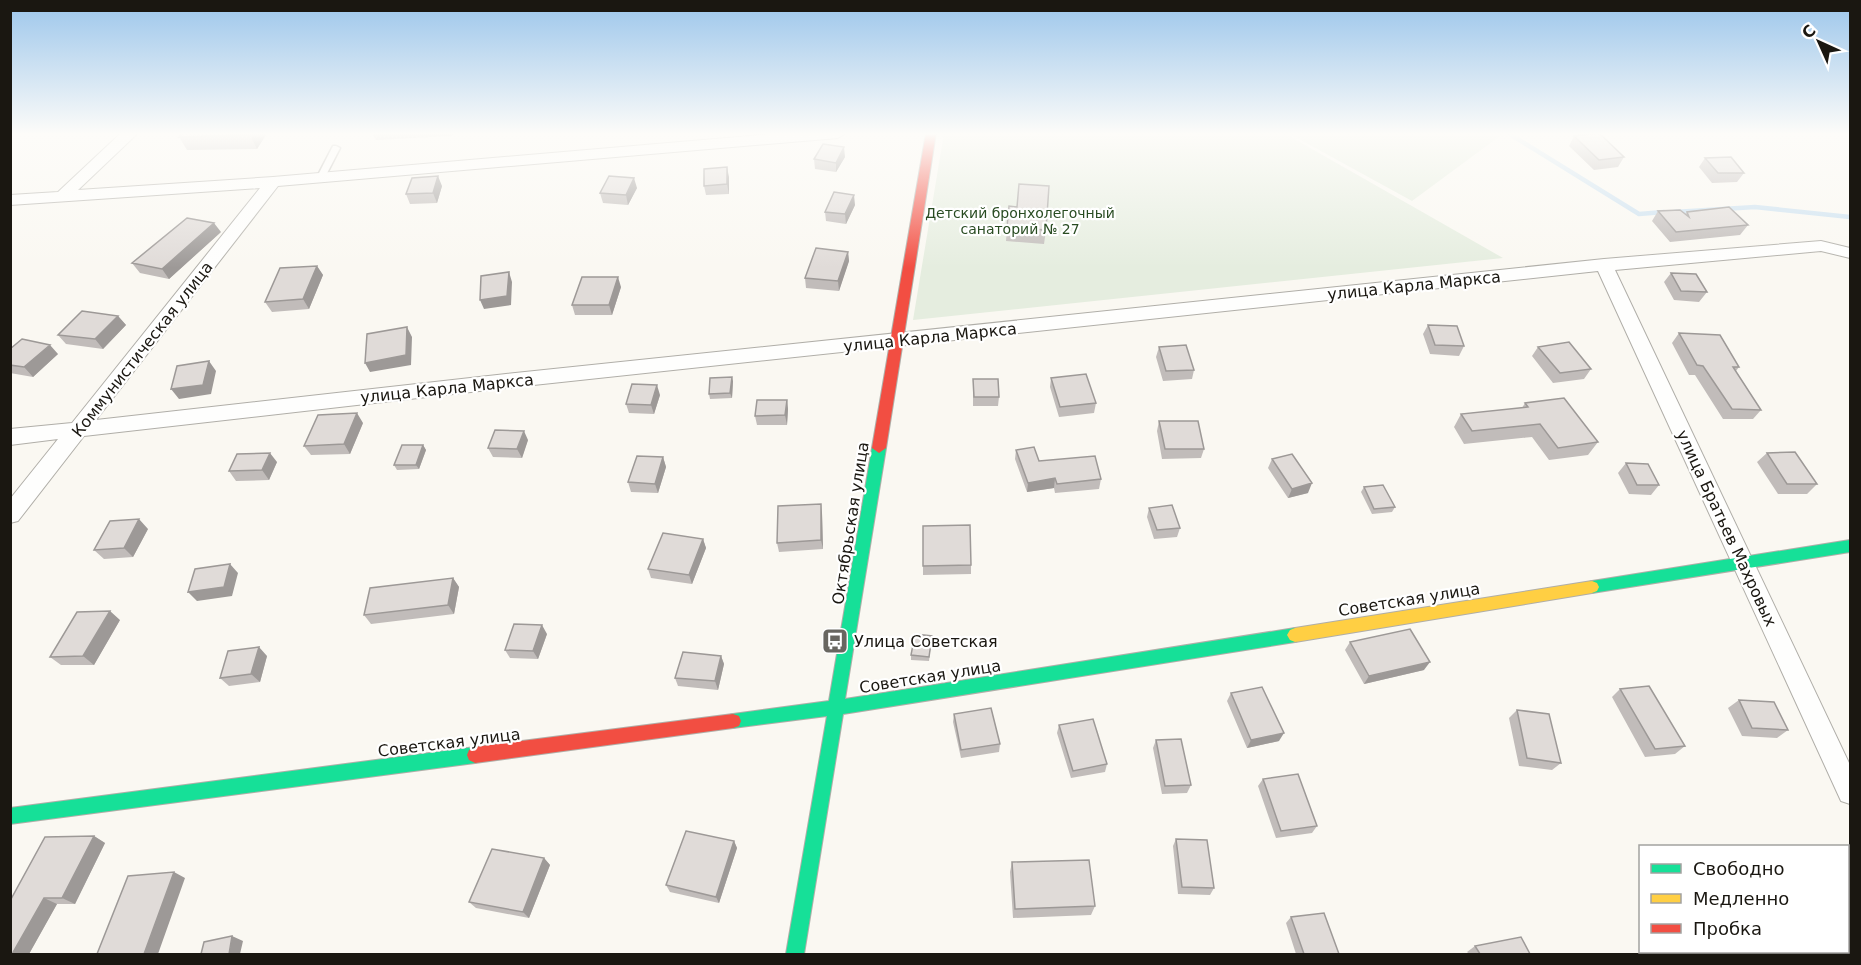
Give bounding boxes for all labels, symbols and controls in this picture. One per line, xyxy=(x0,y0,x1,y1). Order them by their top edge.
north arrow xyxy=(1789,12,1849,72)
text: С xyxy=(1798,21,1820,43)
park label: Детский бронхолегочный санаторий № 27 xyxy=(925,205,1115,237)
street label: Коммунистическая улица xyxy=(68,258,217,441)
street label: улица Карла Маркса xyxy=(1326,267,1502,304)
street label: улица Карла Маркса xyxy=(842,319,1018,356)
street label: улица Карла Маркса xyxy=(359,370,535,407)
street label: улица Братьев Махровых xyxy=(1673,427,1780,629)
street label: Октябрьская улица xyxy=(828,440,873,606)
street label: Советская улица xyxy=(1337,579,1481,620)
bus stop icon: Улица Советская xyxy=(820,626,850,656)
place label: Улица Советская xyxy=(854,632,998,651)
street label: Советская улица xyxy=(858,656,1002,697)
street label: Советская улица xyxy=(377,724,521,761)
legend xyxy=(1639,845,1849,953)
text: Свободно xyxy=(1693,858,1785,879)
text: Медленно xyxy=(1693,888,1789,909)
text: Пробка xyxy=(1693,918,1762,939)

